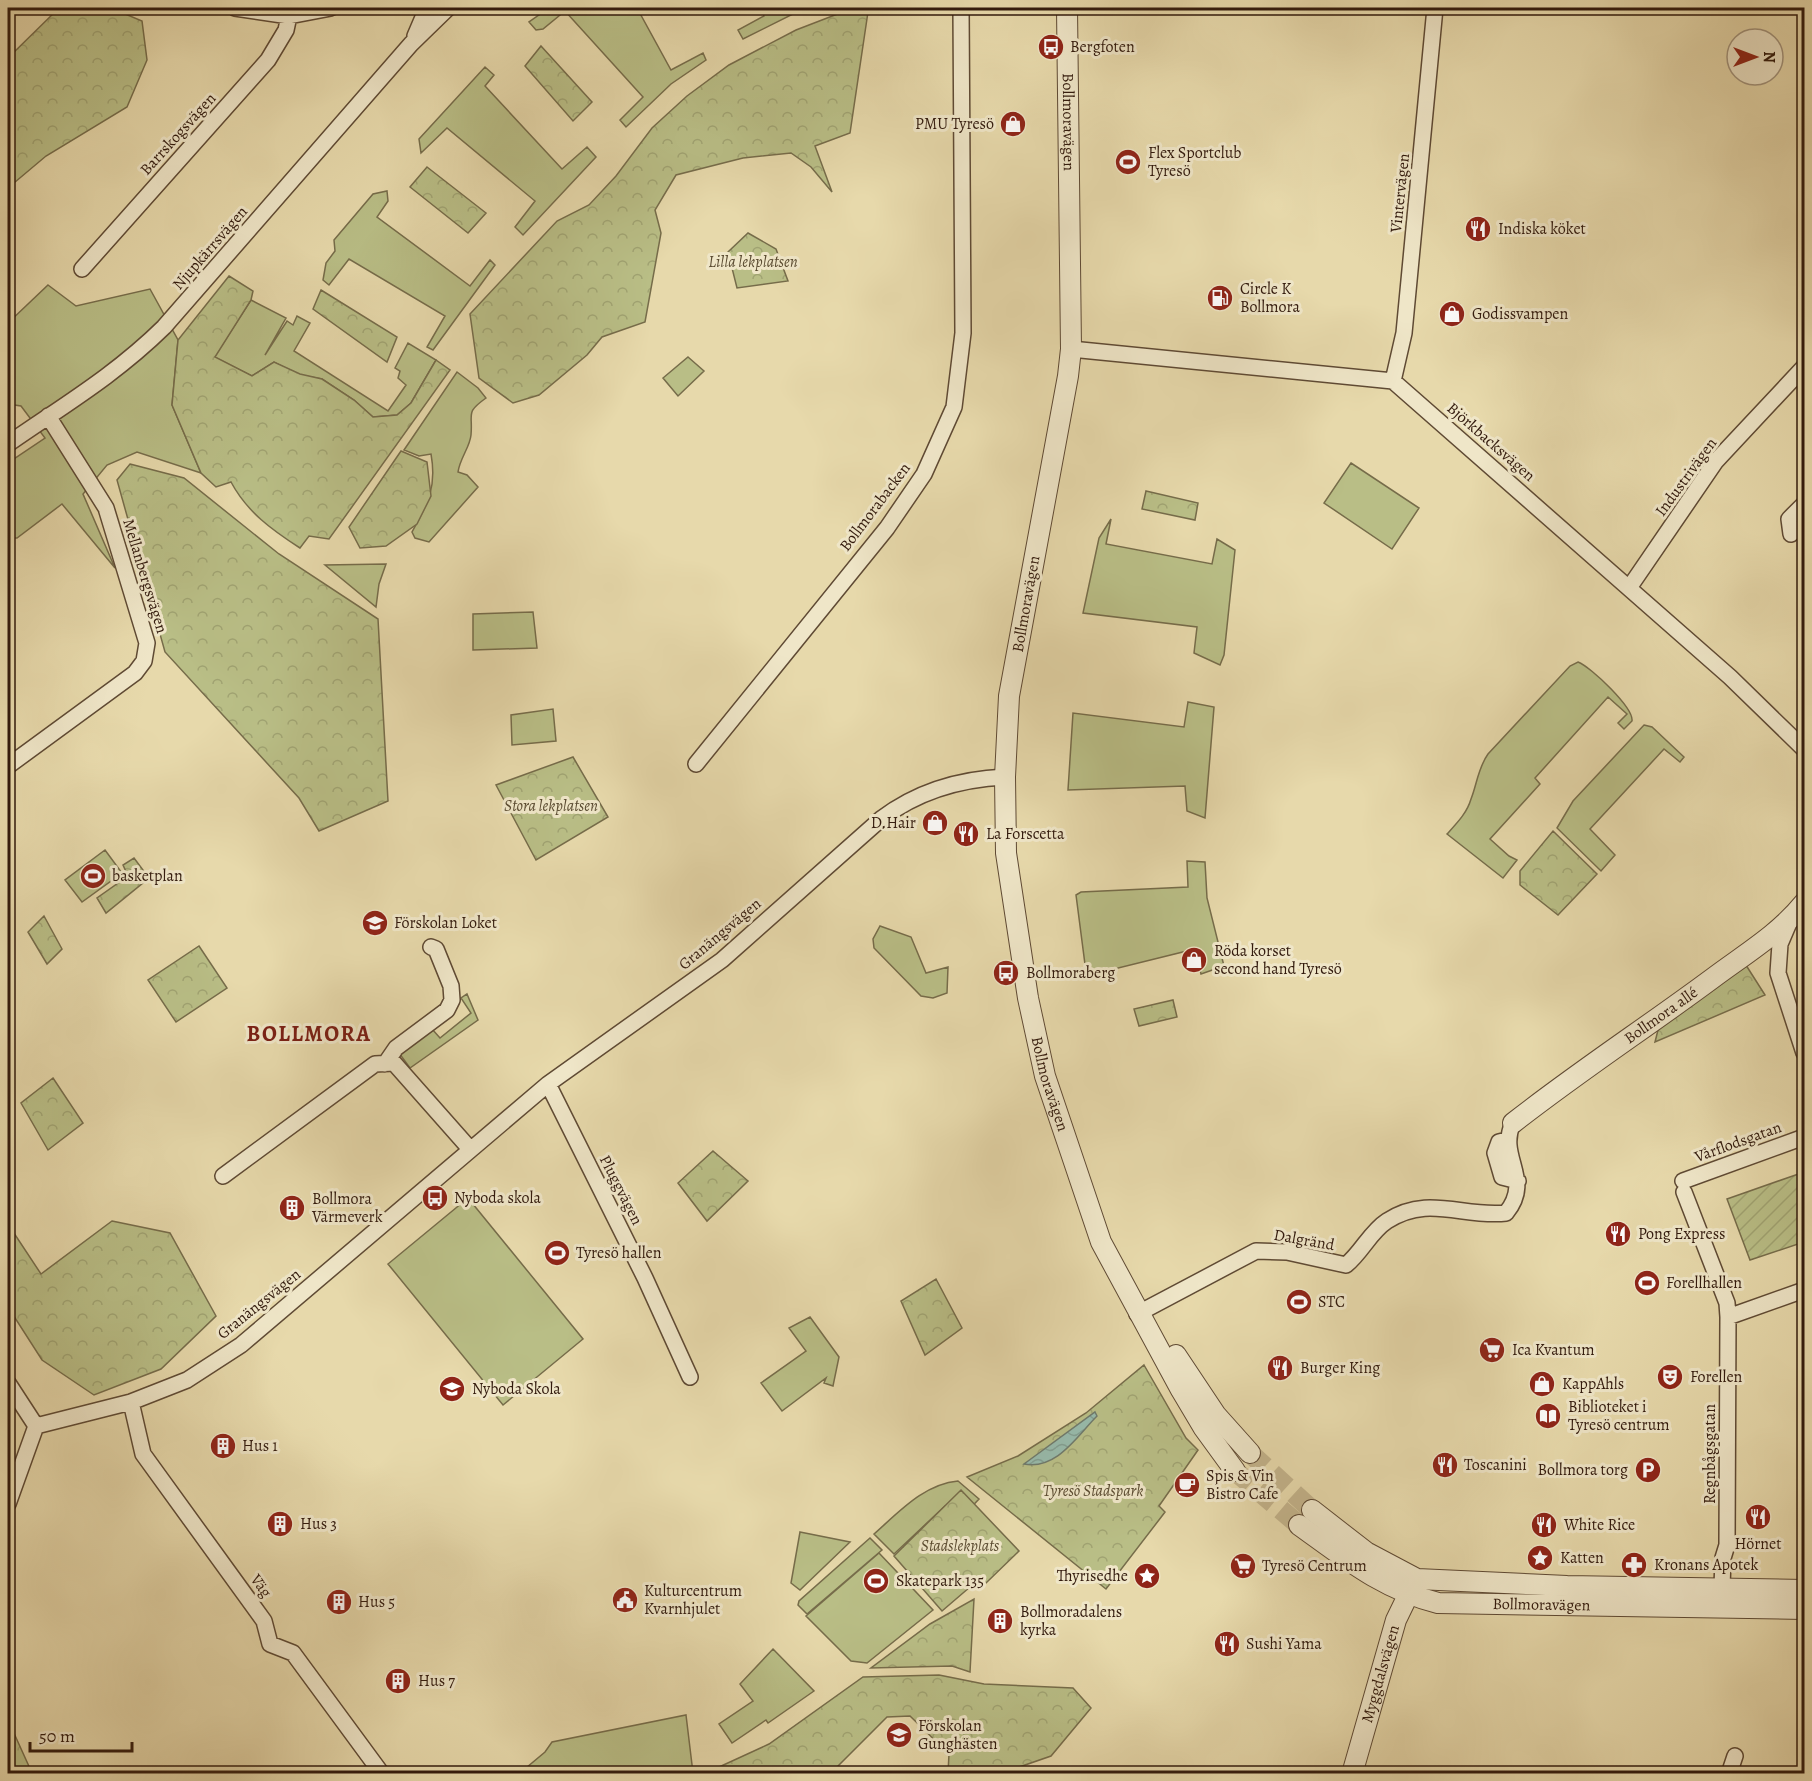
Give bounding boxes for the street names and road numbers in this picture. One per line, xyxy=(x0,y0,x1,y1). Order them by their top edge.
street label: Bollmoravägen xyxy=(1057,73,1080,171)
street label: Barrskogsvägen xyxy=(135,88,221,180)
street label: Vintervägen xyxy=(1385,152,1415,235)
street label: Njupkärrsvägen xyxy=(167,201,253,295)
street label: Björkbacksvägen xyxy=(1442,397,1540,487)
street label: Industrivägen xyxy=(1650,433,1722,521)
street label: Bollmorabacken xyxy=(834,458,916,556)
street label: Mellanbergsvägen xyxy=(117,516,173,636)
street label: Bollmoravägen xyxy=(1007,554,1045,654)
street label: Granängsvägen xyxy=(674,893,766,975)
street label: Bollmora allé xyxy=(1620,982,1702,1049)
street label: Bollmoravägen xyxy=(1026,1034,1074,1134)
street label: Vårflodsgatan xyxy=(1691,1116,1785,1168)
street label: Pluggvägen xyxy=(594,1151,648,1229)
street label: Dalgränd xyxy=(1272,1224,1337,1256)
street label: Granängsvägen xyxy=(213,1263,306,1344)
street label: Regnbågsgatan xyxy=(1699,1404,1721,1504)
street label: Väg xyxy=(245,1569,277,1602)
street label: Bollmoravägen xyxy=(1492,1593,1591,1617)
street label: Myggdalsvägen xyxy=(1356,1622,1405,1726)

